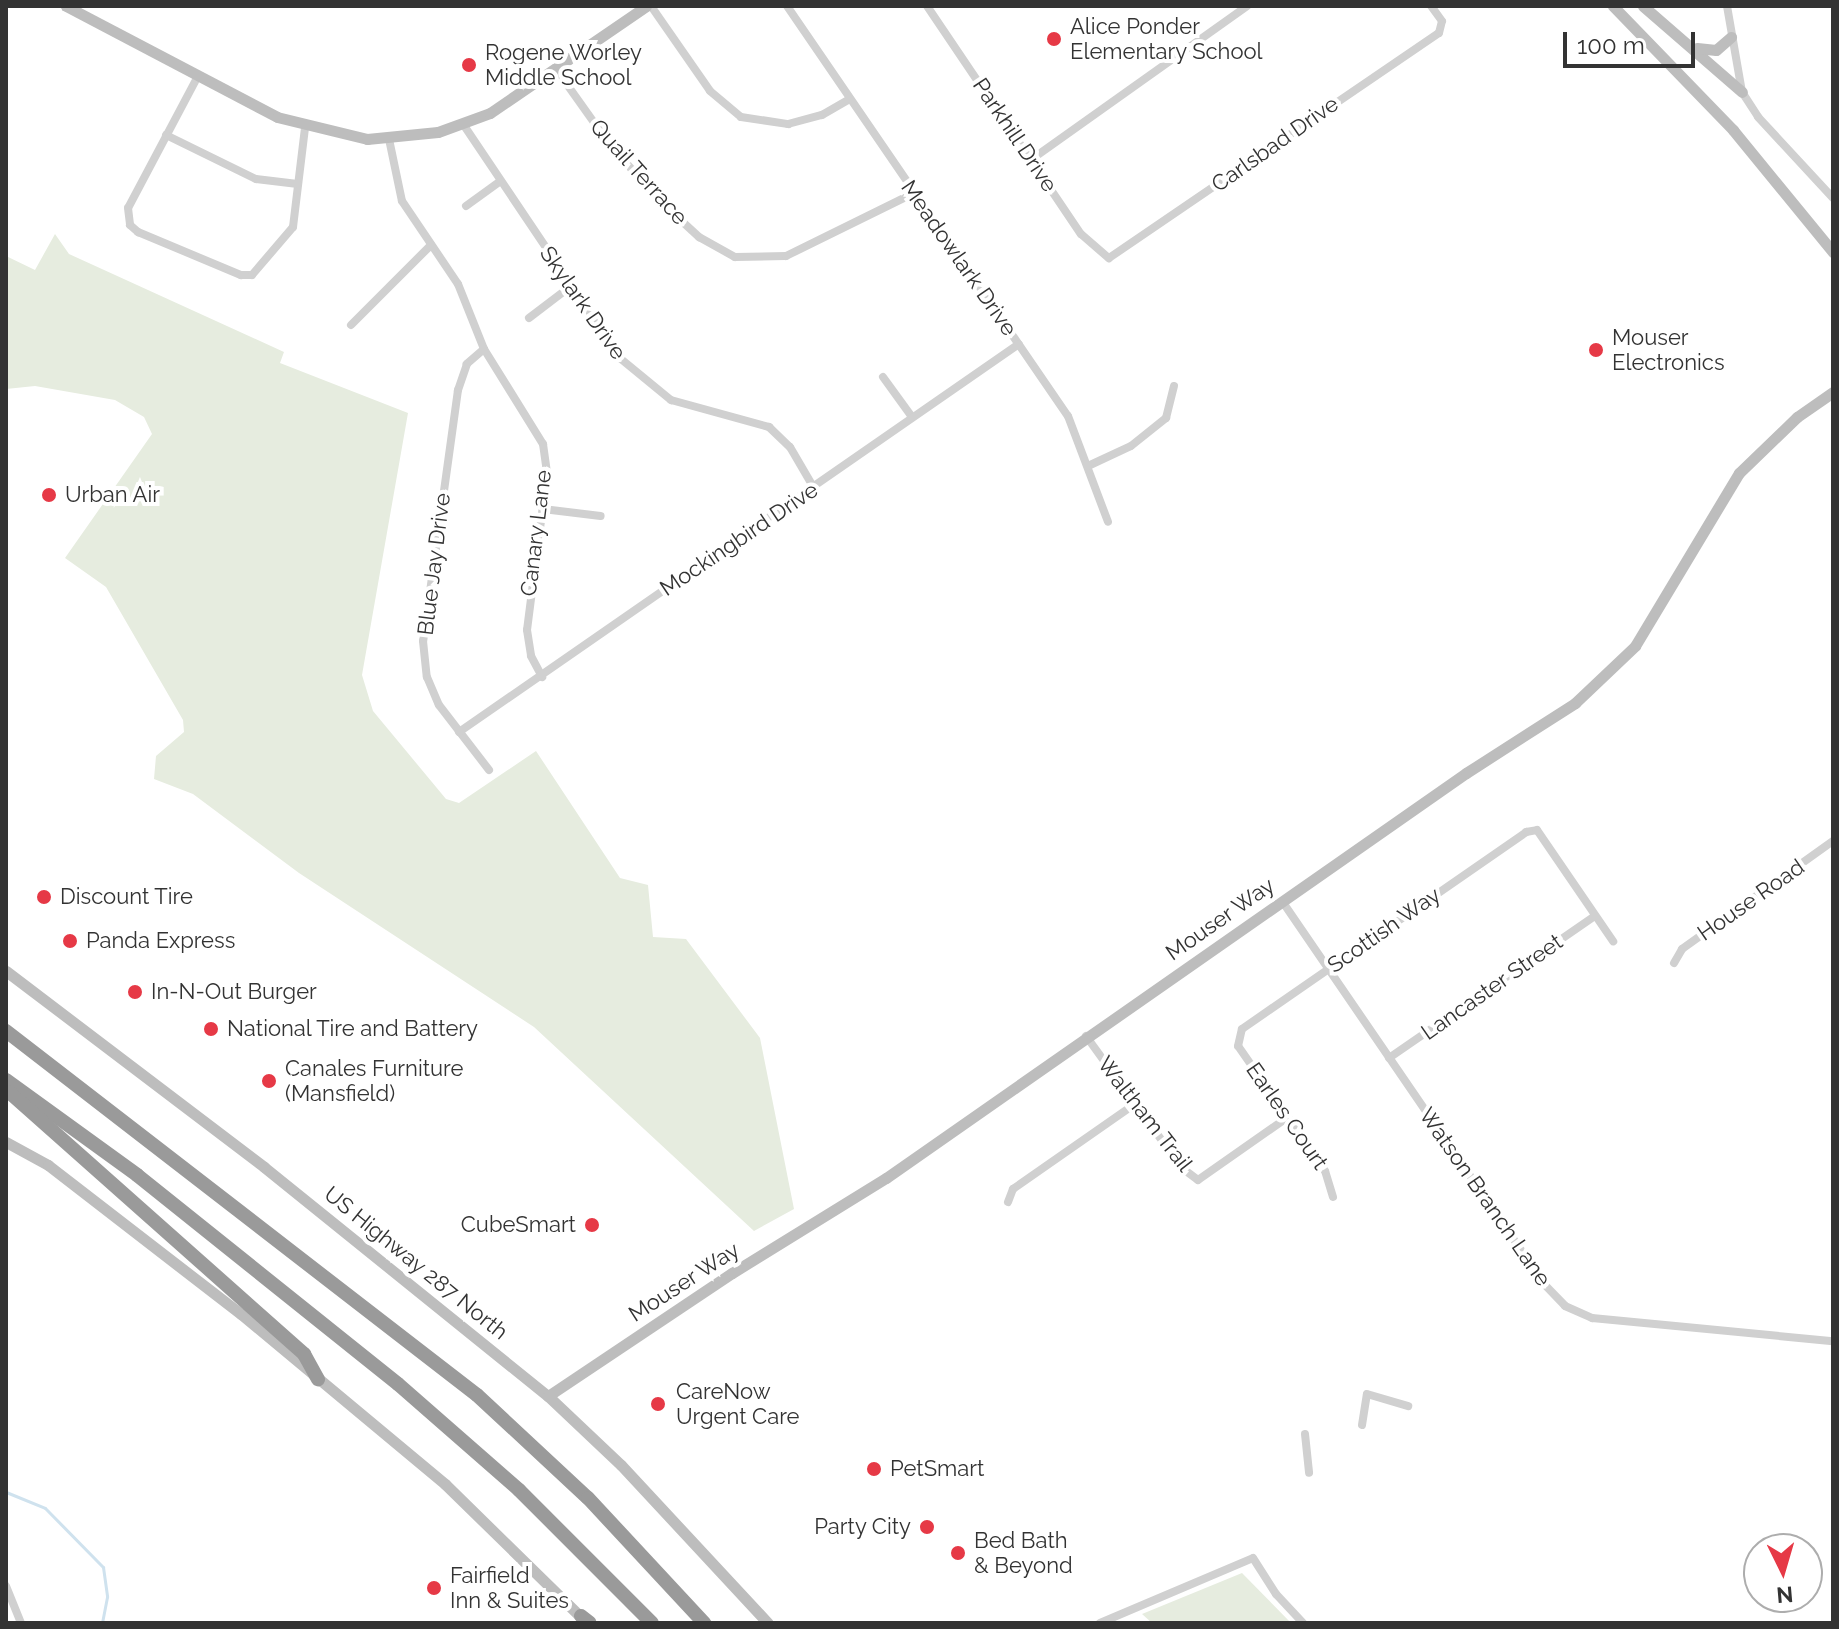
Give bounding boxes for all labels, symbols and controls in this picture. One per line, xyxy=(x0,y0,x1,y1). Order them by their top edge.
place label: Alice Ponder Elementary School xyxy=(1070,13,1263,64)
scale bar xyxy=(1567,16,1699,66)
marker: Alice Ponder Elementary School xyxy=(1045,30,1063,48)
text: 100 m xyxy=(1577,31,1645,60)
place label: Rogene Worley Middle School xyxy=(485,39,643,90)
marker: Rogene Worley Middle School xyxy=(460,56,478,74)
street label: Parkhill Drive xyxy=(967,73,1063,197)
street label: Carlsbad Drive xyxy=(1206,91,1344,197)
street label: Quail Terrace xyxy=(584,113,694,231)
street label: Meadowlark Drive xyxy=(895,175,1023,341)
street label: Skylark Drive xyxy=(534,241,632,365)
place label: Mouser Electronics xyxy=(1612,324,1725,376)
marker: Mouser Electronics xyxy=(1587,341,1605,359)
street label: Canary Lane xyxy=(515,468,557,598)
street label: Mockingbird Drive xyxy=(655,476,823,602)
place label: Urban Air xyxy=(65,482,161,508)
marker: Urban Air xyxy=(40,486,58,504)
street label: Blue Jay Drive xyxy=(412,491,456,637)
street label: House Road xyxy=(1693,854,1809,946)
street label: Mouser Way xyxy=(1160,872,1280,966)
street label: Scottish Way xyxy=(1322,881,1446,979)
place label: Discount Tire xyxy=(60,884,193,910)
marker: Discount Tire xyxy=(35,888,53,906)
place label: Panda Express xyxy=(86,928,235,954)
street label: Lancaster Street xyxy=(1416,928,1568,1046)
marker: Panda Express xyxy=(61,932,79,950)
place label: In-N-Out Burger xyxy=(151,979,317,1005)
marker: In-N-Out Burger xyxy=(126,983,144,1001)
place label: National Tire and Battery xyxy=(227,1016,479,1042)
marker: National Tire and Battery xyxy=(202,1020,220,1038)
street label: Waltham Trail xyxy=(1092,1051,1198,1177)
place label: Canales Furniture (Mansfield) xyxy=(285,1055,463,1106)
street label: Earles Court xyxy=(1240,1057,1334,1175)
marker: Canales Furniture (Mansfield) xyxy=(260,1072,278,1090)
street label: Watson Branch Lane xyxy=(1414,1103,1556,1291)
street label: US Highway 287 North xyxy=(319,1181,513,1345)
place label: CubeSmart xyxy=(461,1212,576,1238)
marker: CubeSmart xyxy=(583,1216,601,1234)
street label: Mouser Way xyxy=(623,1236,745,1328)
place label: CareNow Urgent Care xyxy=(676,1378,799,1430)
marker: CareNow Urgent Care xyxy=(647,1393,669,1415)
place label: PetSmart xyxy=(890,1456,984,1482)
marker: PetSmart xyxy=(865,1460,883,1478)
place label: Party City xyxy=(814,1514,911,1540)
marker: Party City xyxy=(918,1518,936,1536)
place label: Bed Bath & Beyond xyxy=(974,1527,1073,1578)
north arrow xyxy=(1743,1533,1823,1613)
marker: Bed Bath & Beyond xyxy=(949,1544,967,1562)
place label: Fairfield Inn & Suites xyxy=(450,1562,569,1614)
marker: Fairfield Inn & Suites xyxy=(425,1579,443,1597)
text: N xyxy=(1775,1581,1794,1609)

